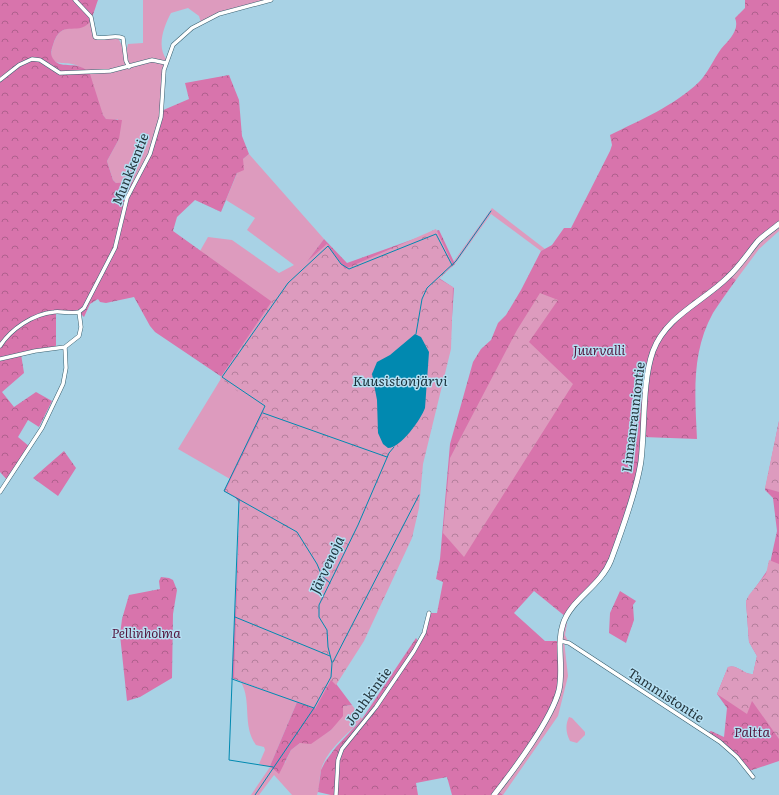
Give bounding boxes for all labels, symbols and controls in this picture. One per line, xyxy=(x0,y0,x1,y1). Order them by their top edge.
street label: Munkkentie xyxy=(106,130,153,208)
park label: Juurvalli xyxy=(573,340,625,359)
street label: Linnanrauniontie xyxy=(616,360,649,473)
water label: Kuusistonjärvi xyxy=(353,370,448,390)
water label: Järvenoja xyxy=(304,532,348,597)
park label: Pellinholma xyxy=(111,623,181,642)
street label: Jouhkintie xyxy=(340,662,395,729)
street label: Tammistontie xyxy=(624,663,709,727)
park label: Paltta xyxy=(734,722,771,741)

